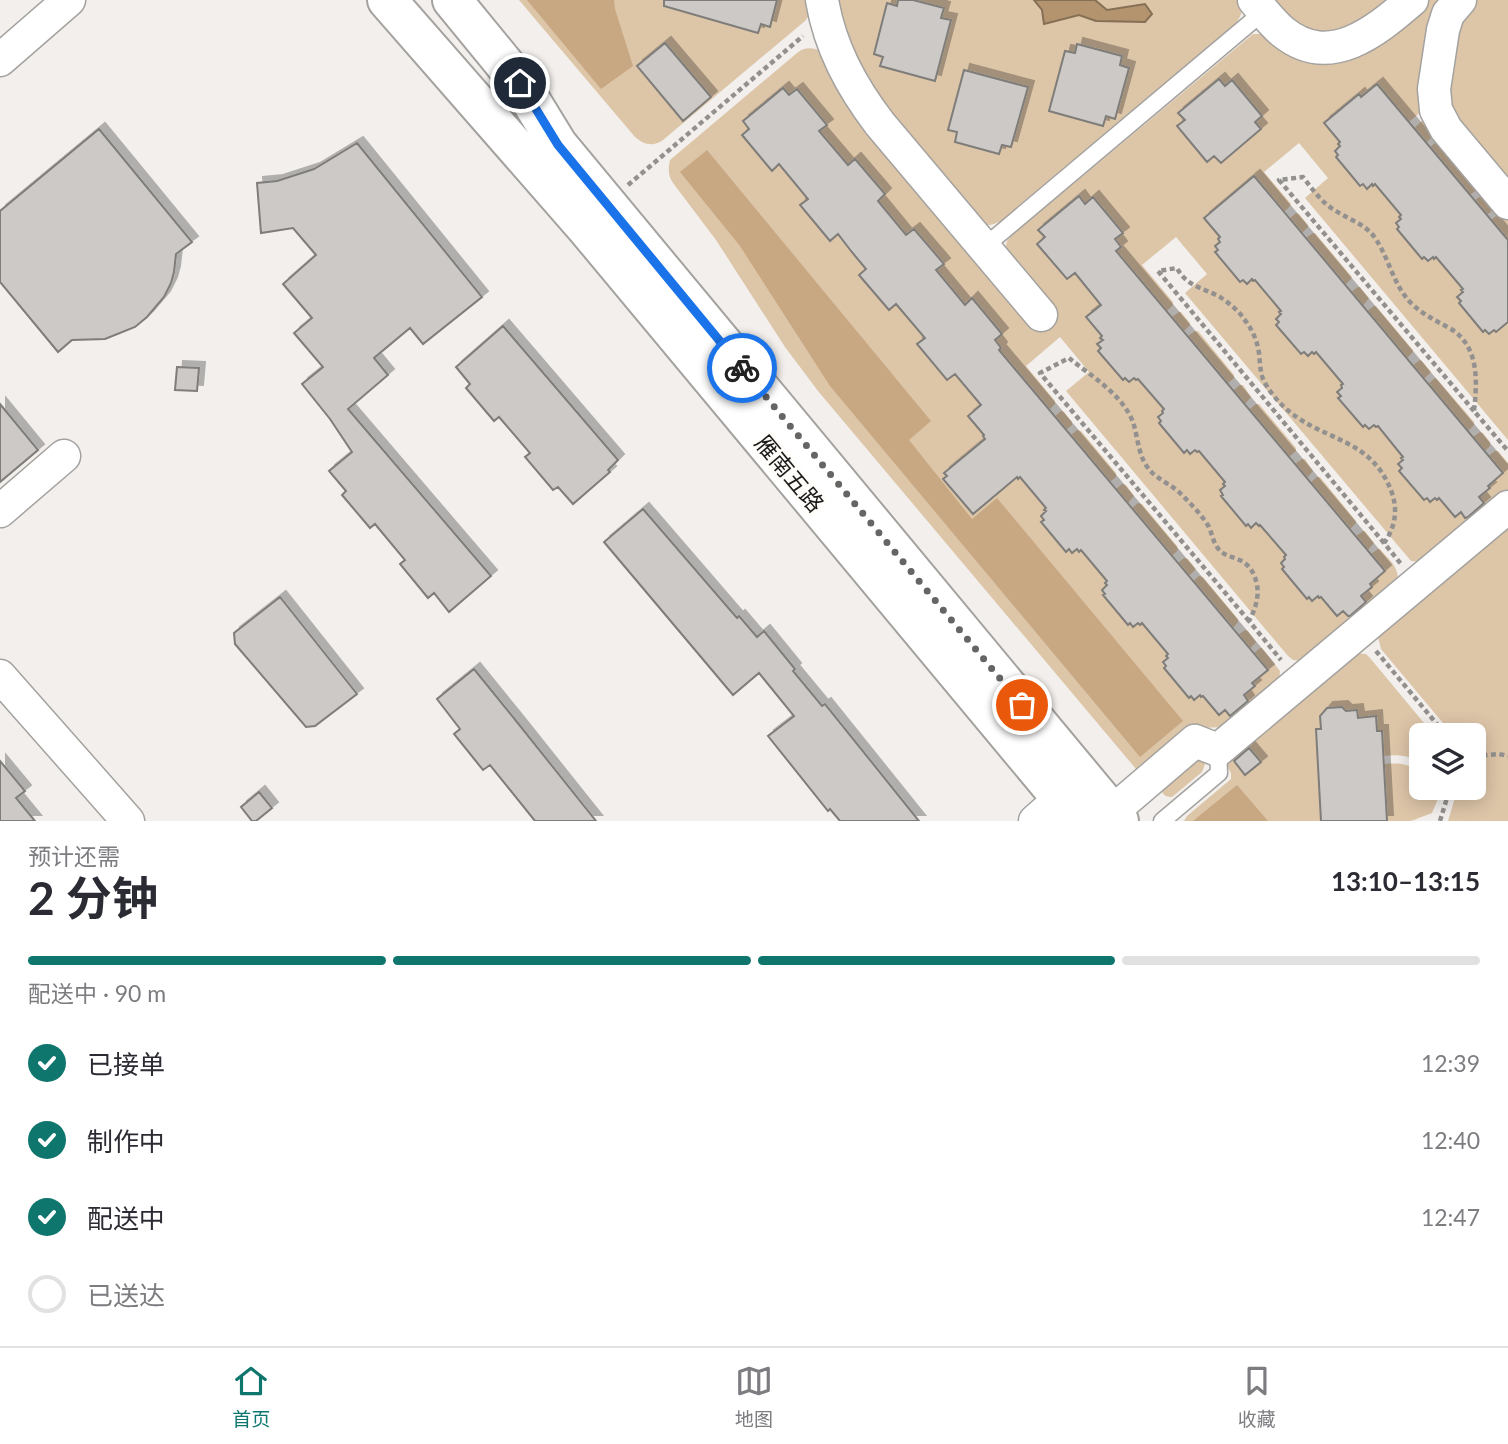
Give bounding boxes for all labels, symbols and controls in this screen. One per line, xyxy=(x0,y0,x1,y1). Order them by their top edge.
pin xyxy=(490,53,550,113)
icon: home xyxy=(501,64,539,102)
courier xyxy=(707,333,777,403)
icon: bike xyxy=(723,349,761,387)
street label: 雁南五路 xyxy=(750,429,830,517)
pin xyxy=(992,675,1052,735)
icon: bag xyxy=(1003,686,1041,724)
map controls xyxy=(1409,723,1486,800)
button: layers xyxy=(1409,723,1486,800)
text: 预计还需 xyxy=(28,842,120,870)
text: 13:10–13:15 xyxy=(1331,865,1480,897)
text: 2 分钟 xyxy=(28,870,158,925)
text: 配送中 · 90 m xyxy=(28,979,166,1007)
icon: check xyxy=(28,1044,66,1082)
text: 已接单 xyxy=(87,1048,165,1080)
text: 12:39 xyxy=(1421,1049,1480,1077)
icon: check xyxy=(28,1121,66,1159)
text: 制作中 xyxy=(87,1125,165,1157)
text: 12:40 xyxy=(1421,1126,1480,1154)
icon: check xyxy=(28,1198,66,1236)
text: 配送中 xyxy=(87,1202,165,1234)
text: 12:47 xyxy=(1421,1203,1480,1231)
text: 已送达 xyxy=(87,1279,165,1311)
tab: 首页 xyxy=(232,1362,270,1431)
tab: 地图 xyxy=(735,1362,773,1431)
tab: 收藏 xyxy=(1238,1362,1276,1431)

